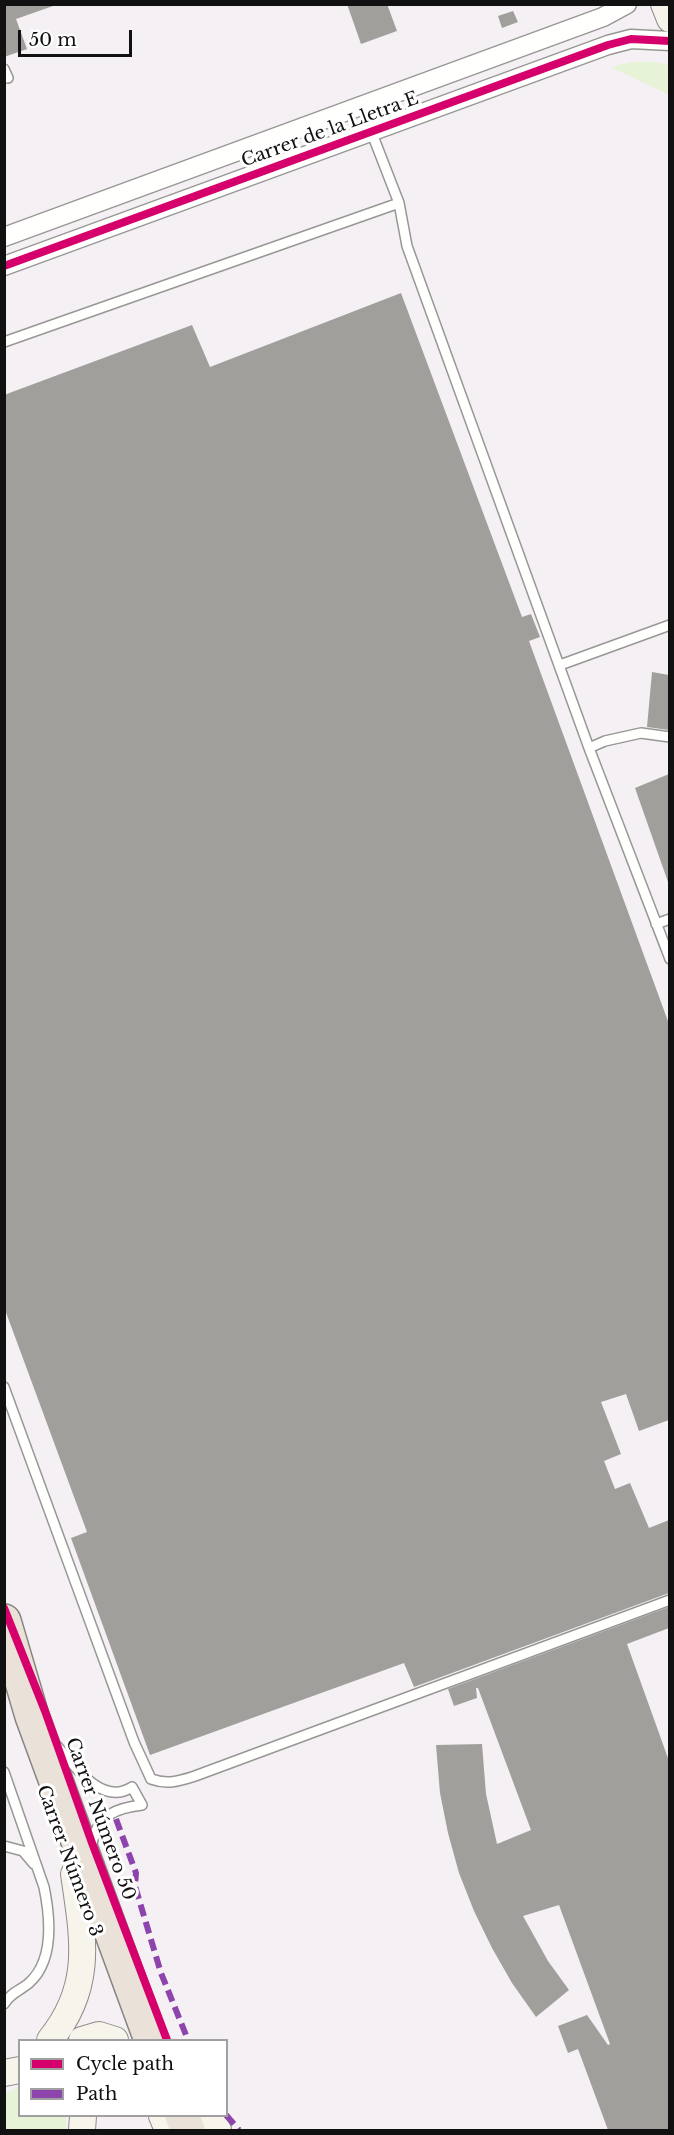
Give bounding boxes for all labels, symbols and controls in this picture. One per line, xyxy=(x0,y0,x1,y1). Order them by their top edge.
scale bar xyxy=(21,18,135,56)
text: 50 m xyxy=(29,29,77,51)
street label: Carrer de la Lletra E xyxy=(238,88,422,172)
street label: Carrer Número 50 xyxy=(61,1735,139,1903)
street label: Carrer Número 3 xyxy=(32,1782,106,1940)
legend xyxy=(18,2039,228,2117)
text: Cycle path xyxy=(76,2053,174,2075)
text: Path xyxy=(76,2083,117,2105)

